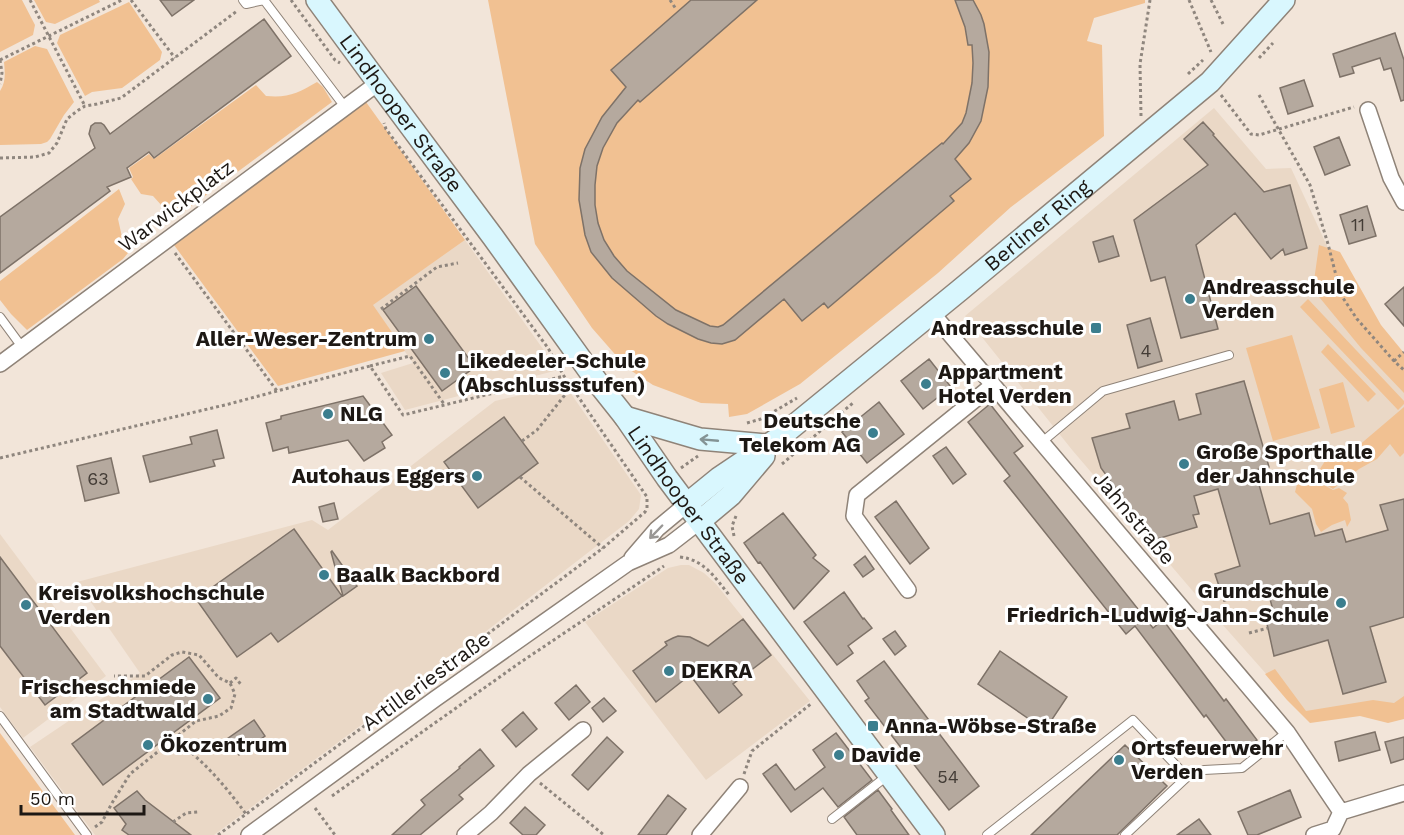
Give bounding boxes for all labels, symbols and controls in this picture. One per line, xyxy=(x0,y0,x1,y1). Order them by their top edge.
street label: Lindhooper Straße xyxy=(334,29,468,197)
street label: Warwickplatz xyxy=(113,154,238,257)
street label: Berliner Ring xyxy=(979,173,1096,276)
house number: 11 xyxy=(1351,214,1365,235)
place label: Andreasschule Verden xyxy=(1202,274,1355,323)
marker: Andreasschule Verden xyxy=(1183,292,1197,306)
place label: Andreasschule xyxy=(931,315,1084,340)
marker: Andreasschule xyxy=(1089,321,1103,335)
place label: Aller-Weser-Zentrum xyxy=(196,326,417,351)
marker: Aller-Weser-Zentrum xyxy=(422,332,436,346)
house number: 4 xyxy=(1141,340,1152,361)
place label: Likedeeler-Schule (Abschlussstufen) xyxy=(457,348,646,397)
place label: Appartment Hotel Verden xyxy=(938,359,1072,408)
marker: Likedeeler-Schule (Abschlussstufen) xyxy=(438,366,452,380)
marker: Appartment Hotel Verden xyxy=(919,377,933,391)
place label: NLG xyxy=(340,401,383,426)
marker: NLG xyxy=(321,407,335,421)
place label: Deutsche Telekom AG xyxy=(739,408,861,457)
street label: Lindhooper Straße xyxy=(623,421,755,589)
marker: Deutsche Telekom AG xyxy=(866,426,880,440)
one-way arrow xyxy=(700,434,720,445)
place label: Große Sporthalle der Jahnschule xyxy=(1196,439,1373,488)
marker: Große Sporthalle der Jahnschule xyxy=(1177,457,1191,471)
place label: Autohaus Eggers xyxy=(292,463,465,488)
street label: Jahnstraße xyxy=(1088,466,1181,570)
house number: 63 xyxy=(87,468,109,489)
marker: Autohaus Eggers xyxy=(470,469,484,483)
one-way arrow xyxy=(649,524,663,539)
place label: Baalk Backbord xyxy=(336,562,500,587)
marker: Baalk Backbord xyxy=(317,568,331,582)
place label: Grundschule Friedrich-Ludwig-Jahn-Schule xyxy=(1006,578,1329,627)
place label: Kreisvolkshochschule Verden xyxy=(38,580,265,629)
marker: Grundschule Friedrich-Ludwig-Jahn-Schule xyxy=(1334,596,1348,610)
marker: Kreisvolkshochschule Verden xyxy=(19,598,33,612)
street label: Artilleriestraße xyxy=(357,626,495,736)
place label: DEKRA xyxy=(681,658,753,683)
marker: DEKRA xyxy=(662,664,676,678)
place label: Frischeschmiede am Stadtwald xyxy=(21,674,196,723)
marker: Frischeschmiede am Stadtwald xyxy=(201,692,215,706)
place label: Anna-Wöbse-Straße xyxy=(885,713,1097,738)
marker: Anna-Wöbse-Straße xyxy=(866,719,880,733)
place label: Ökozentrum xyxy=(160,732,287,757)
place label: Ortsfeuerwehr Verden xyxy=(1131,735,1283,784)
marker: Ökozentrum xyxy=(141,738,155,752)
place label: Davide xyxy=(851,742,921,767)
marker: Davide xyxy=(832,748,846,762)
marker: Ortsfeuerwehr Verden xyxy=(1112,753,1126,767)
house number: 54 xyxy=(937,766,959,787)
scale bar xyxy=(21,778,144,816)
text: 50 m xyxy=(30,788,75,809)

